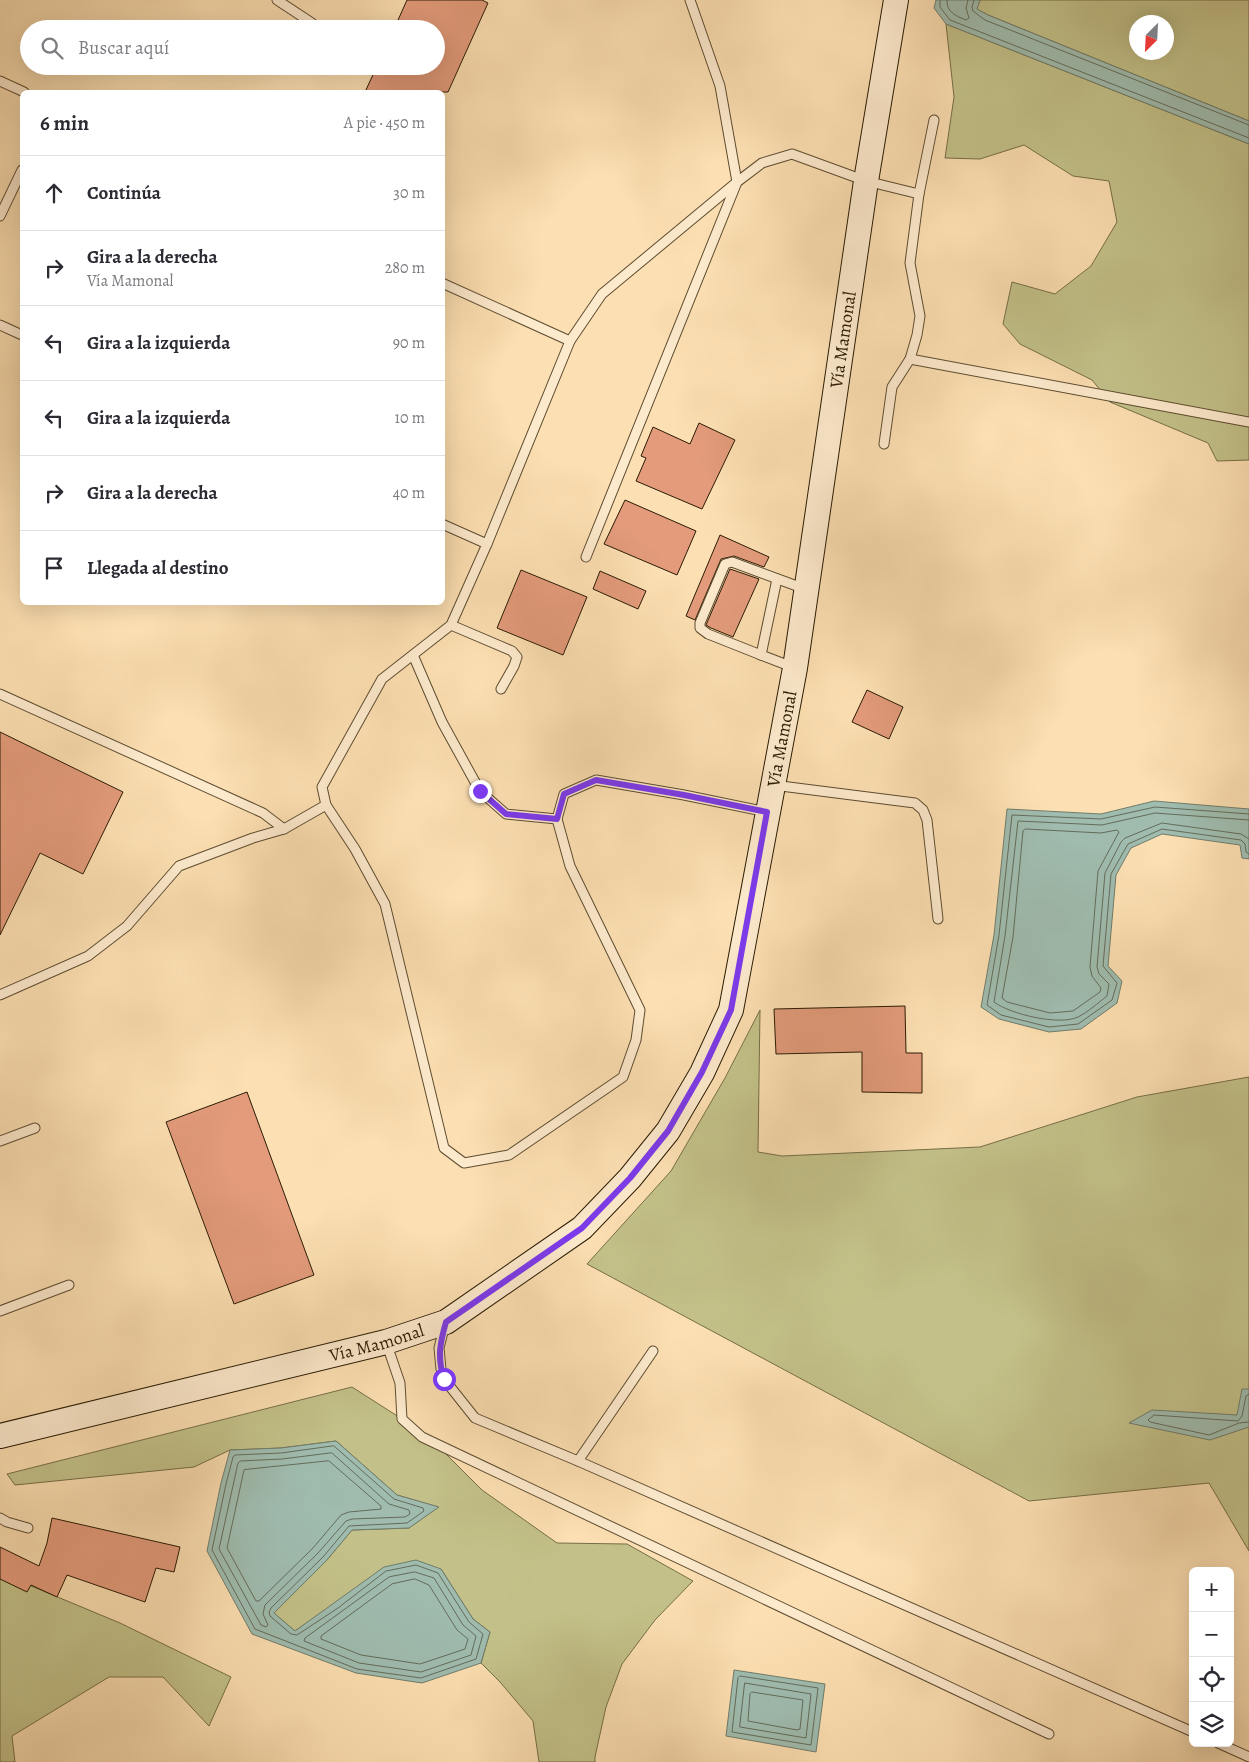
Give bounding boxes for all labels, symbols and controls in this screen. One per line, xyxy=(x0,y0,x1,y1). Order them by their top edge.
north arrow xyxy=(1129,15,1174,60)
search box xyxy=(20,20,445,75)
icon: search xyxy=(38,34,66,62)
text: Buscar aquí xyxy=(78,35,169,61)
text: 6 min xyxy=(40,109,89,137)
text: A pie · 450 m xyxy=(344,112,425,134)
icon: ahead xyxy=(40,179,68,207)
text: Continúa xyxy=(87,180,161,206)
text: 30 m xyxy=(393,182,425,204)
text: Gira a la derecha xyxy=(87,244,218,270)
icon: right xyxy=(40,254,68,282)
text: 280 m xyxy=(385,257,425,279)
text: Vía Mamonal xyxy=(87,270,174,292)
street label: Vía Mamonal xyxy=(824,289,862,391)
icon: left xyxy=(40,329,68,357)
text: Gira a la izquierda xyxy=(87,330,230,356)
text: 90 m xyxy=(393,332,425,354)
icon: left xyxy=(40,404,68,432)
text: Gira a la izquierda xyxy=(87,405,230,431)
text: 10 m xyxy=(395,407,425,429)
icon: right xyxy=(40,479,68,507)
text: Gira a la derecha xyxy=(87,480,218,506)
text: 40 m xyxy=(393,482,425,504)
icon: arrive xyxy=(40,554,68,582)
text: Llegada al destino xyxy=(87,555,229,581)
street label: Vía Mamonal xyxy=(761,688,803,790)
route end xyxy=(469,780,492,803)
street label: Vía Mamonal xyxy=(326,1318,428,1368)
route start xyxy=(433,1368,456,1391)
map controls xyxy=(1189,1567,1234,1747)
button: + xyxy=(1189,1567,1234,1612)
button: − xyxy=(1189,1612,1234,1657)
button: locate xyxy=(1189,1657,1234,1702)
button: layers xyxy=(1189,1702,1234,1747)

